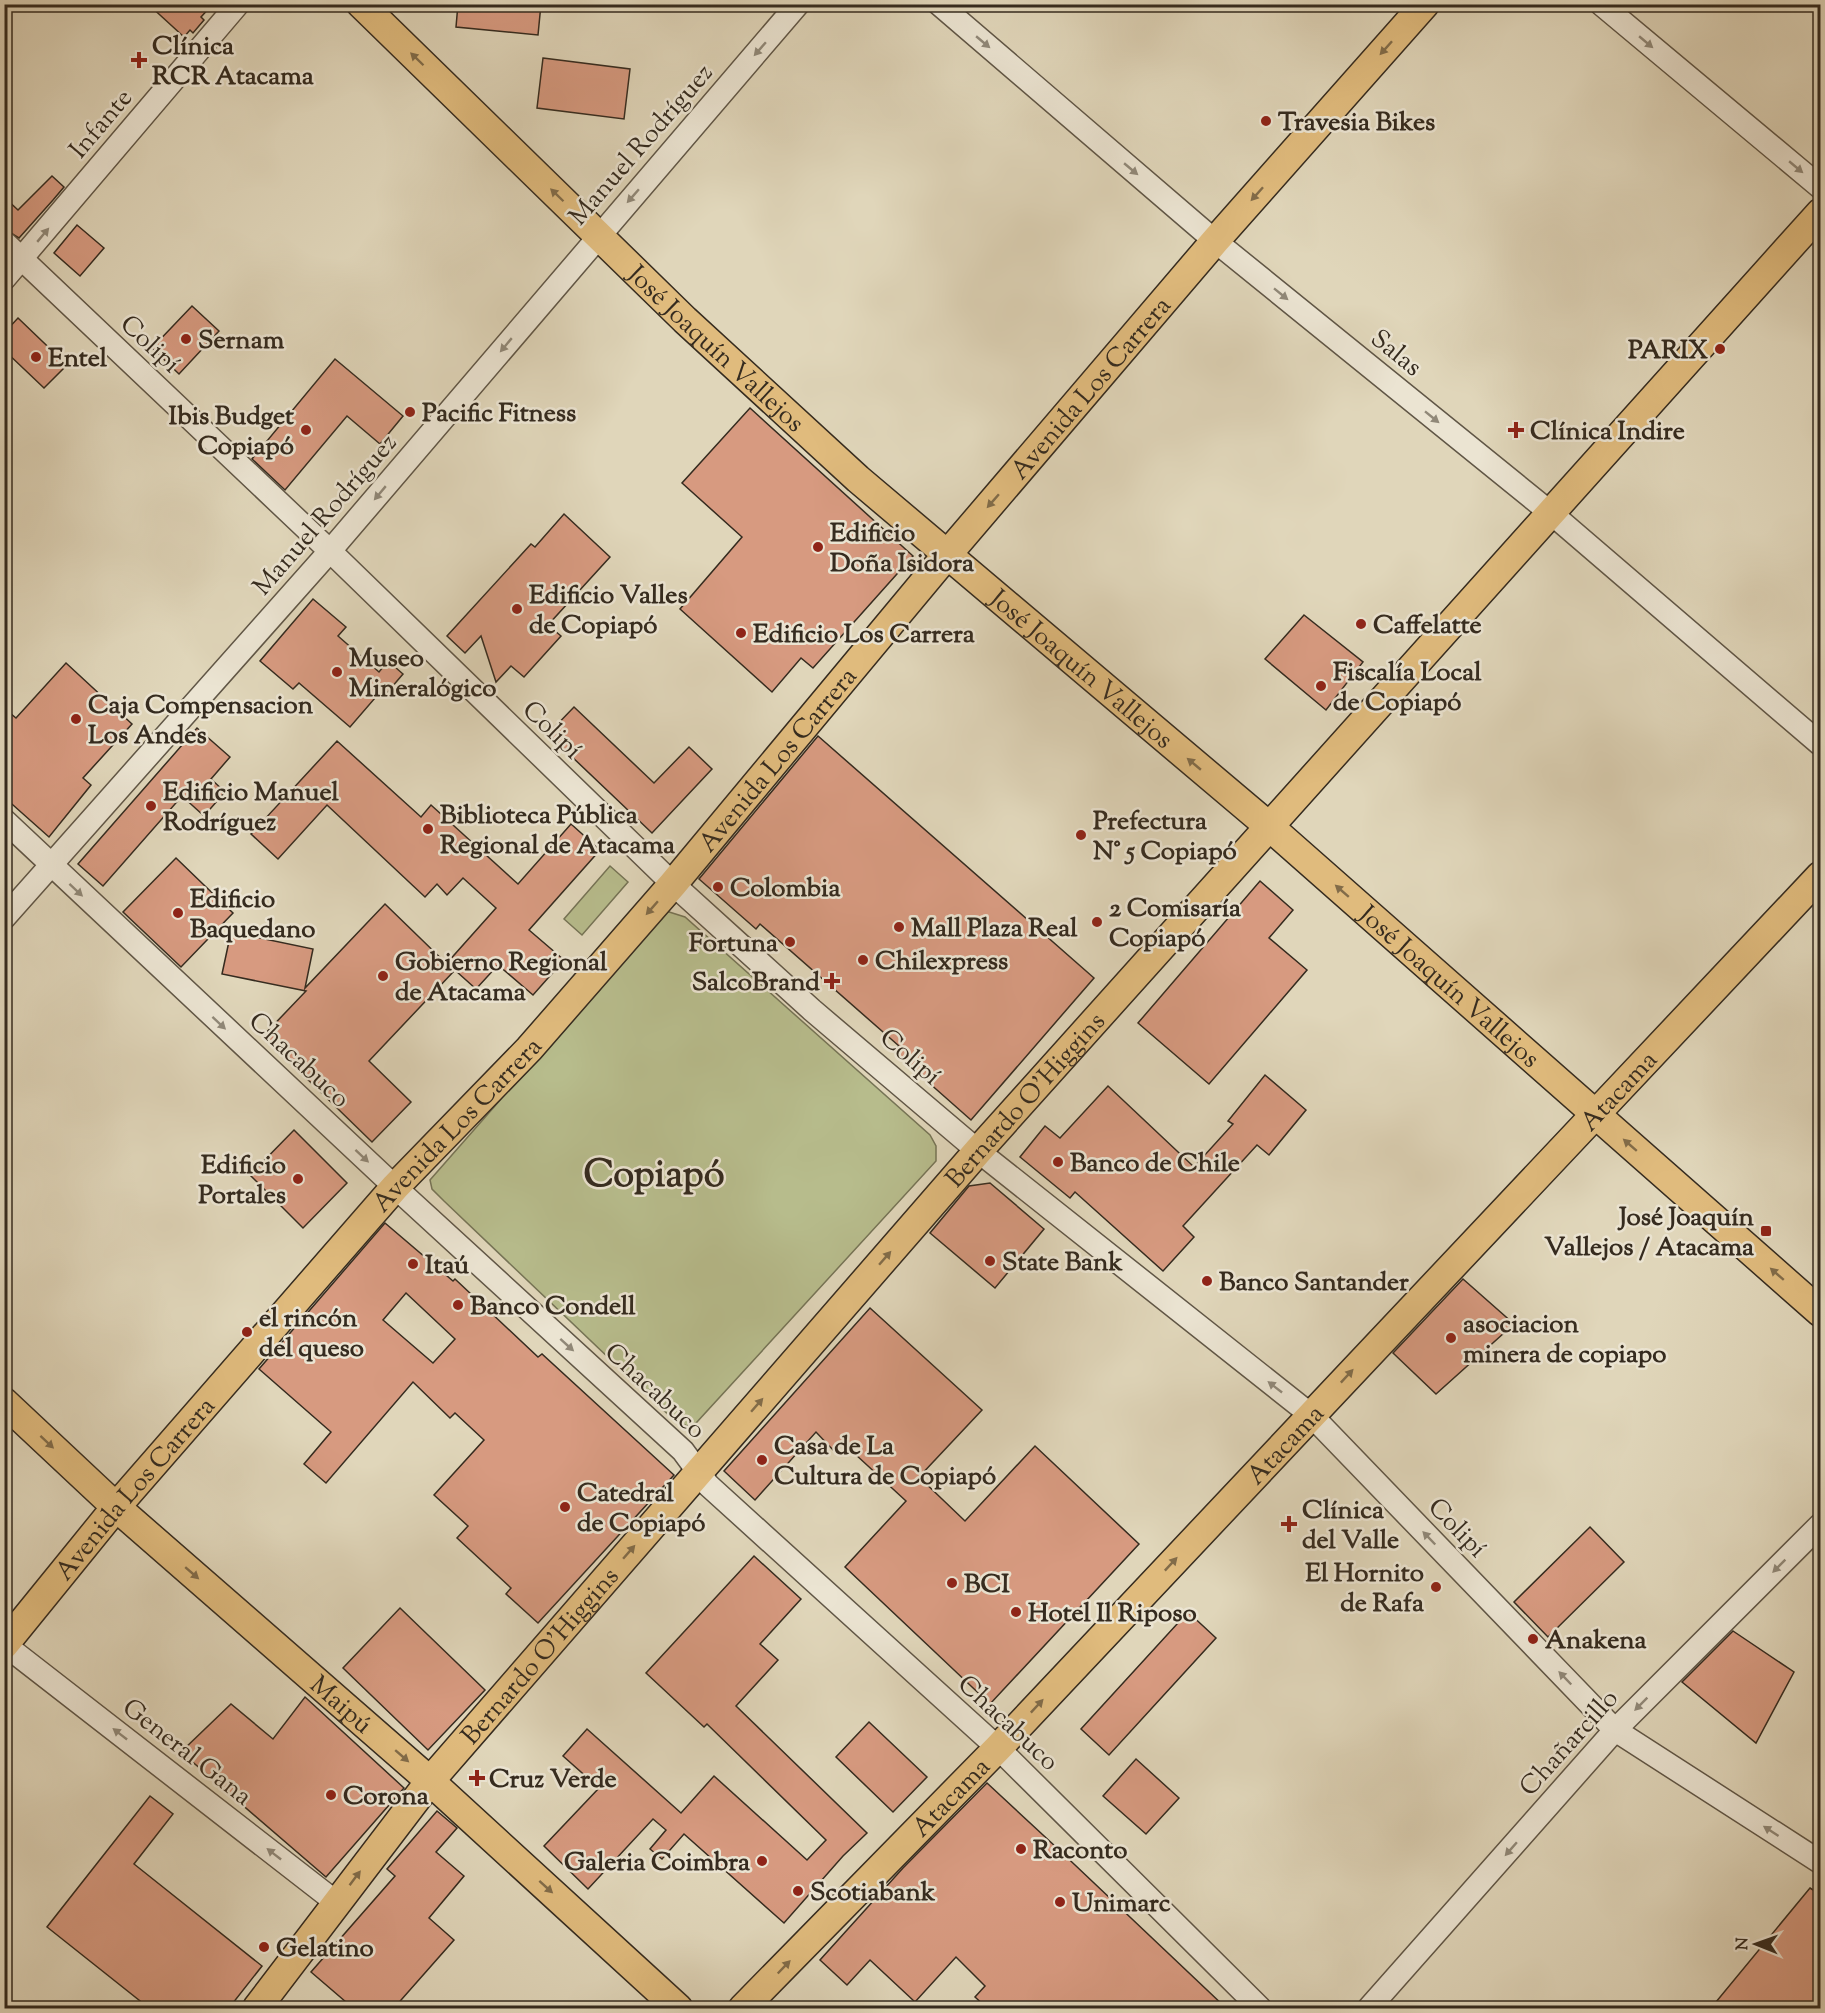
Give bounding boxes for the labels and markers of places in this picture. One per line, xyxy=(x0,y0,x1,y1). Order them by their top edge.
place label: Clínica RCR Atacama xyxy=(152,29,314,96)
marker: Clínica RCR Atacama xyxy=(130,51,148,69)
place label: Travesia Bikes xyxy=(1278,105,1435,142)
marker: Travesia Bikes xyxy=(1259,114,1273,128)
place label: Sernam xyxy=(198,323,285,360)
marker: Sernam xyxy=(179,332,193,346)
place label: PARIX xyxy=(1628,333,1708,370)
place label: Entel xyxy=(48,341,108,378)
marker: PARIX xyxy=(1713,342,1727,356)
marker: Entel xyxy=(29,350,43,364)
place label: Pacific Fitness xyxy=(422,396,576,433)
place label: Ibis Budget Copiapó xyxy=(168,399,294,466)
marker: Pacific Fitness xyxy=(403,405,417,419)
place label: Clínica Indire xyxy=(1530,414,1685,451)
marker: Clínica Indire xyxy=(1507,421,1525,439)
marker: Ibis Budget Copiapó xyxy=(299,423,313,437)
place label: Edificio Doña Isidora xyxy=(830,516,974,583)
marker: Edificio Doña Isidora xyxy=(811,540,825,554)
place label: Edificio Valles de Copiapó xyxy=(529,578,688,645)
marker: Edificio Valles de Copiapó xyxy=(510,602,524,616)
place label: Caffelatte xyxy=(1373,608,1482,645)
place label: Edificio Los Carrera xyxy=(753,617,975,654)
marker: Caffelatte xyxy=(1354,617,1368,631)
marker: Edificio Los Carrera xyxy=(734,626,748,640)
place label: Museo Mineralógico xyxy=(349,641,496,708)
place label: Fiscalía Local de Copiapó xyxy=(1333,655,1482,722)
marker: Museo Mineralógico xyxy=(330,665,344,679)
marker: Fiscalía Local de Copiapó xyxy=(1314,679,1328,693)
place label: Caja Compensacion Los Andes xyxy=(88,688,314,755)
marker: Caja Compensacion Los Andes xyxy=(69,712,83,726)
place label: Edificio Manuel Rodríguez xyxy=(163,775,340,842)
place label: Biblioteca Pública Regional de Atacama xyxy=(440,798,675,865)
marker: Edificio Manuel Rodríguez xyxy=(144,799,158,813)
place label: Prefectura N° 5 Copiapó xyxy=(1093,804,1237,871)
marker: Biblioteca Pública Regional de Atacama xyxy=(421,822,435,836)
marker: Prefectura N° 5 Copiapó xyxy=(1074,828,1088,842)
place label: Colombia xyxy=(730,871,840,908)
marker: Colombia xyxy=(711,880,725,894)
place label: Edificio Baquedano xyxy=(190,882,315,949)
place label: 2 Comisaría Copiapó xyxy=(1109,891,1241,958)
marker: Edificio Baquedano xyxy=(171,906,185,920)
place label: Mall Plaza Real xyxy=(911,911,1078,948)
marker: 2 Comisaría Copiapó xyxy=(1090,915,1104,929)
marker: Mall Plaza Real xyxy=(892,920,906,934)
place label: Fortuna xyxy=(689,926,778,963)
marker: Fortuna xyxy=(783,935,797,949)
place label: Chilexpress xyxy=(875,944,1008,981)
place label: Gobierno Regional de Atacama xyxy=(395,945,608,1012)
marker: Chilexpress xyxy=(856,953,870,967)
place label: SalcoBrand xyxy=(692,965,820,1002)
marker: Gobierno Regional de Atacama xyxy=(376,969,390,983)
marker: SalcoBrand xyxy=(825,974,839,988)
place label: Banco de Chile xyxy=(1070,1146,1240,1183)
place label: Edificio Portales xyxy=(198,1148,286,1215)
marker: Banco de Chile xyxy=(1051,1155,1065,1169)
marker: Edificio Portales xyxy=(291,1172,305,1186)
place label: José Joaquín Vallejos / Atacama xyxy=(1544,1200,1755,1267)
marker: José Joaquín Vallejos / Atacama xyxy=(1759,1224,1773,1238)
place label: State Bank xyxy=(1002,1245,1123,1282)
place label: Itaú xyxy=(425,1248,469,1285)
marker: State Bank xyxy=(983,1254,997,1268)
marker: Itaú xyxy=(406,1257,420,1271)
place label: Banco Santander xyxy=(1219,1265,1409,1302)
marker: Banco Santander xyxy=(1200,1274,1214,1288)
place label: Banco Condell xyxy=(470,1289,636,1326)
marker: Banco Condell xyxy=(451,1298,465,1312)
place label: el rincón del queso xyxy=(259,1301,364,1368)
place label: asociacion minera de copiapo xyxy=(1463,1307,1666,1374)
marker: el rincón del queso xyxy=(240,1325,254,1339)
marker: asociacion minera de copiapo xyxy=(1444,1331,1458,1345)
place label: Casa de La Cultura de Copiapó xyxy=(774,1429,996,1496)
marker: Casa de La Cultura de Copiapó xyxy=(755,1453,769,1467)
place label: Catedral de Copiapó xyxy=(577,1476,705,1543)
place label: Clínica del Valle xyxy=(1302,1493,1399,1560)
marker: Catedral de Copiapó xyxy=(558,1500,572,1514)
marker: Clínica del Valle xyxy=(1280,1515,1298,1533)
place label: El Hornito de Rafa xyxy=(1305,1556,1424,1623)
place label: BCI xyxy=(964,1567,1010,1604)
marker: BCI xyxy=(945,1576,959,1590)
marker: El Hornito de Rafa xyxy=(1429,1580,1443,1594)
place label: Hotel Il Riposo xyxy=(1028,1596,1197,1633)
marker: Hotel Il Riposo xyxy=(1009,1605,1023,1619)
place label: Anakena xyxy=(1545,1623,1647,1660)
marker: Anakena xyxy=(1526,1632,1540,1646)
place label: Cruz Verde xyxy=(489,1762,617,1799)
marker: Cruz Verde xyxy=(470,1771,484,1785)
place label: Corona xyxy=(343,1779,429,1816)
marker: Corona xyxy=(324,1788,338,1802)
place label: Raconto xyxy=(1033,1833,1127,1870)
marker: Raconto xyxy=(1014,1842,1028,1856)
place label: Galeria Coimbra xyxy=(564,1845,750,1882)
marker: Galeria Coimbra xyxy=(755,1854,769,1868)
place label: Scotiabank xyxy=(810,1875,936,1912)
marker: Scotiabank xyxy=(791,1884,805,1898)
place label: Unimarc xyxy=(1072,1886,1171,1923)
marker: Unimarc xyxy=(1053,1895,1067,1909)
place label: Gelatino xyxy=(276,1931,374,1968)
marker: Gelatino xyxy=(257,1940,271,1954)

